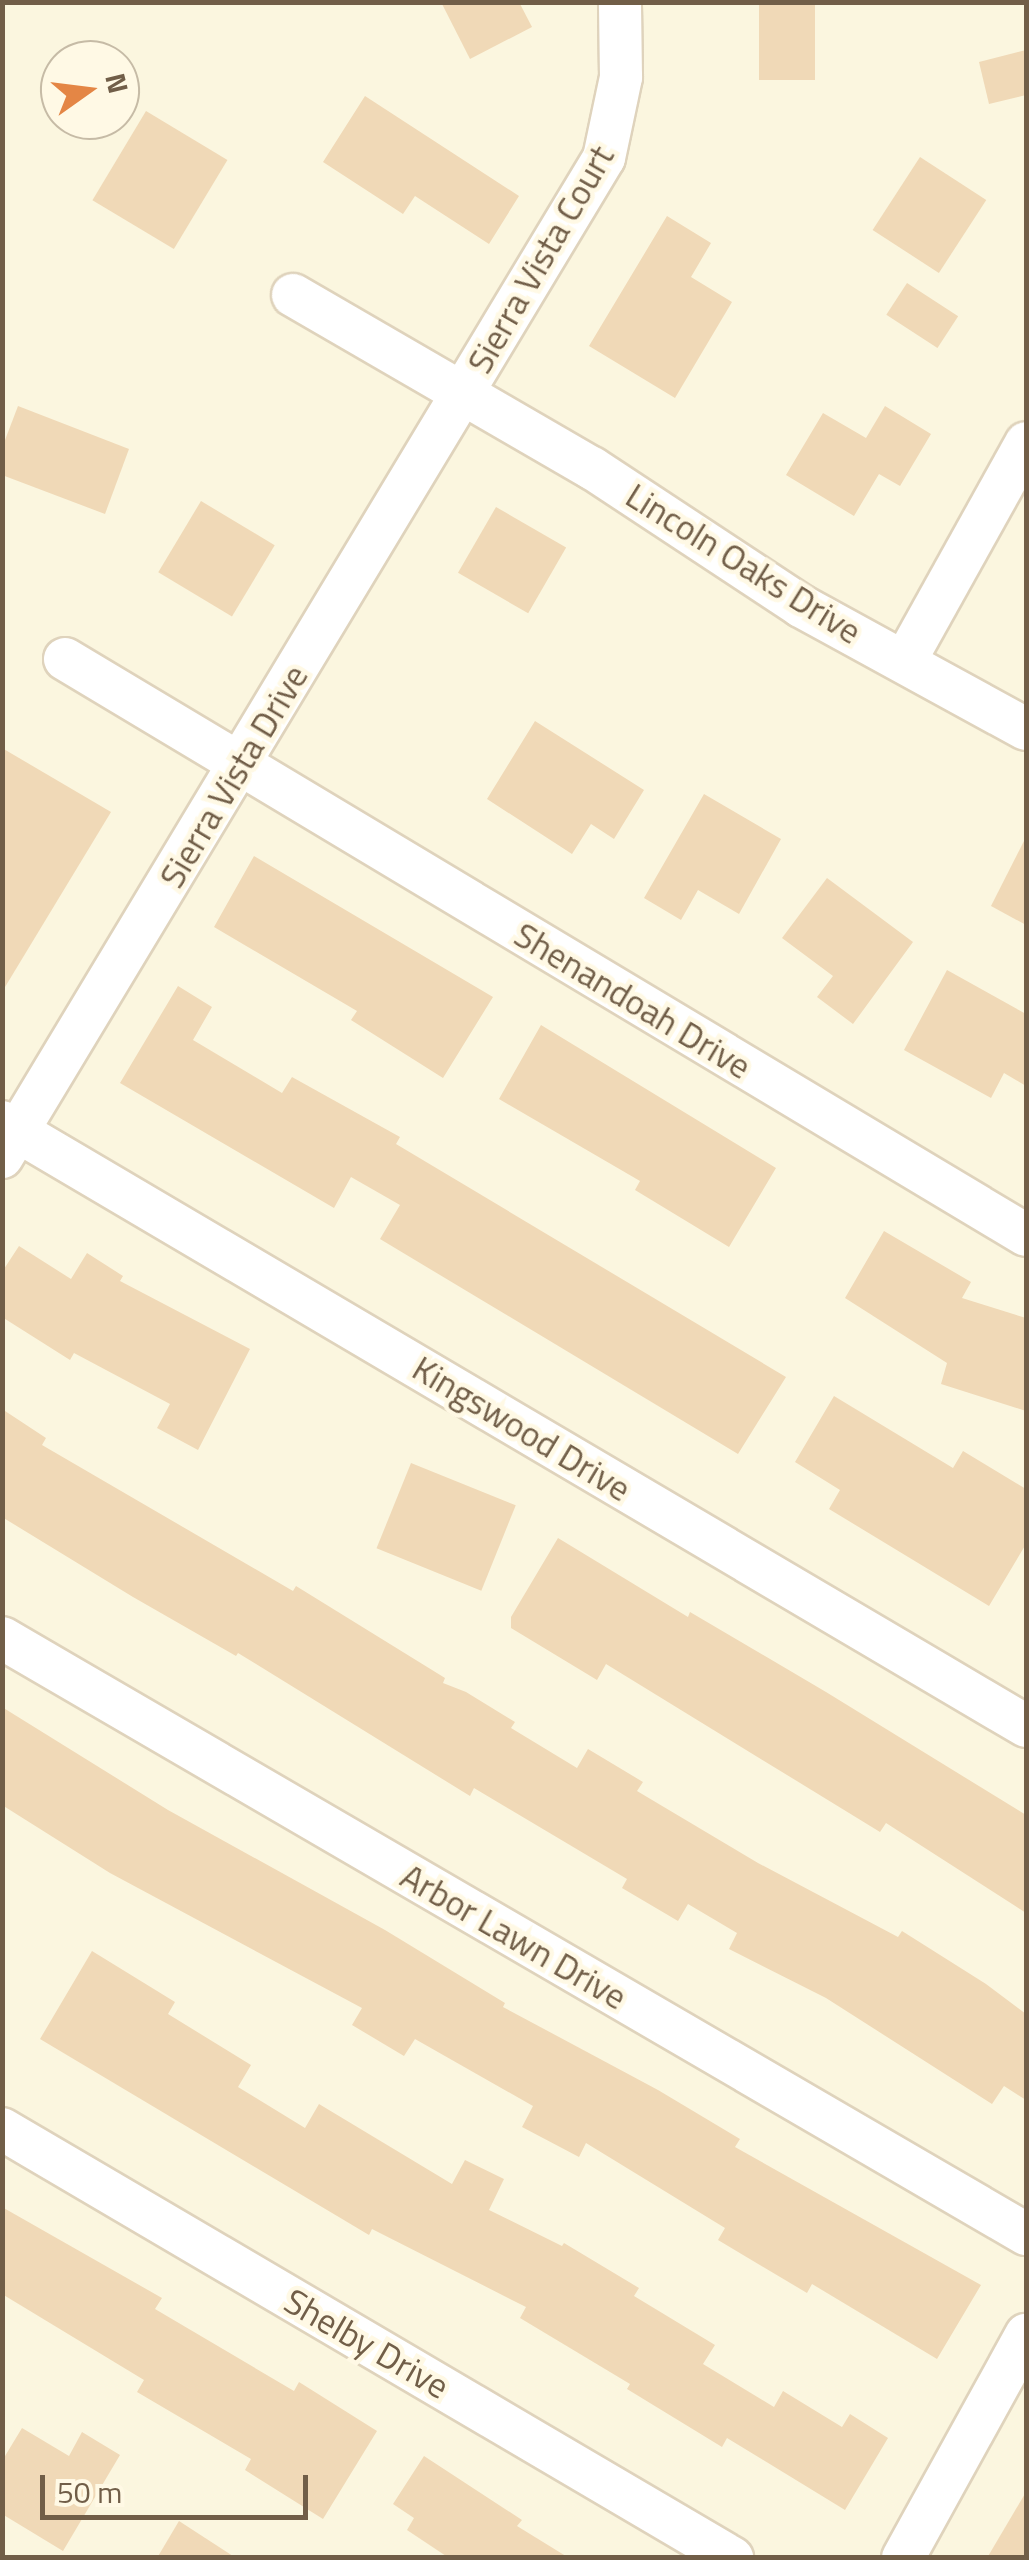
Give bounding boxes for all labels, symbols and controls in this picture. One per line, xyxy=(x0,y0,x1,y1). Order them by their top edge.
north arrow xyxy=(40,40,140,140)
text: N xyxy=(94,68,141,98)
street label: Sierra Vista Court xyxy=(458,138,622,380)
street label: Lincoln Oaks Drive xyxy=(619,474,869,652)
street label: Sierra Vista Drive xyxy=(150,657,316,895)
street label: Shenandoah Drive xyxy=(507,913,759,1087)
street label: Kingswood Drive xyxy=(405,1346,639,1510)
street label: Arbor Lawn Drive xyxy=(394,1854,634,2018)
street label: Shelby Drive xyxy=(277,2279,457,2407)
scale bar xyxy=(45,2455,312,2517)
text: 50 m xyxy=(57,2469,122,2515)

